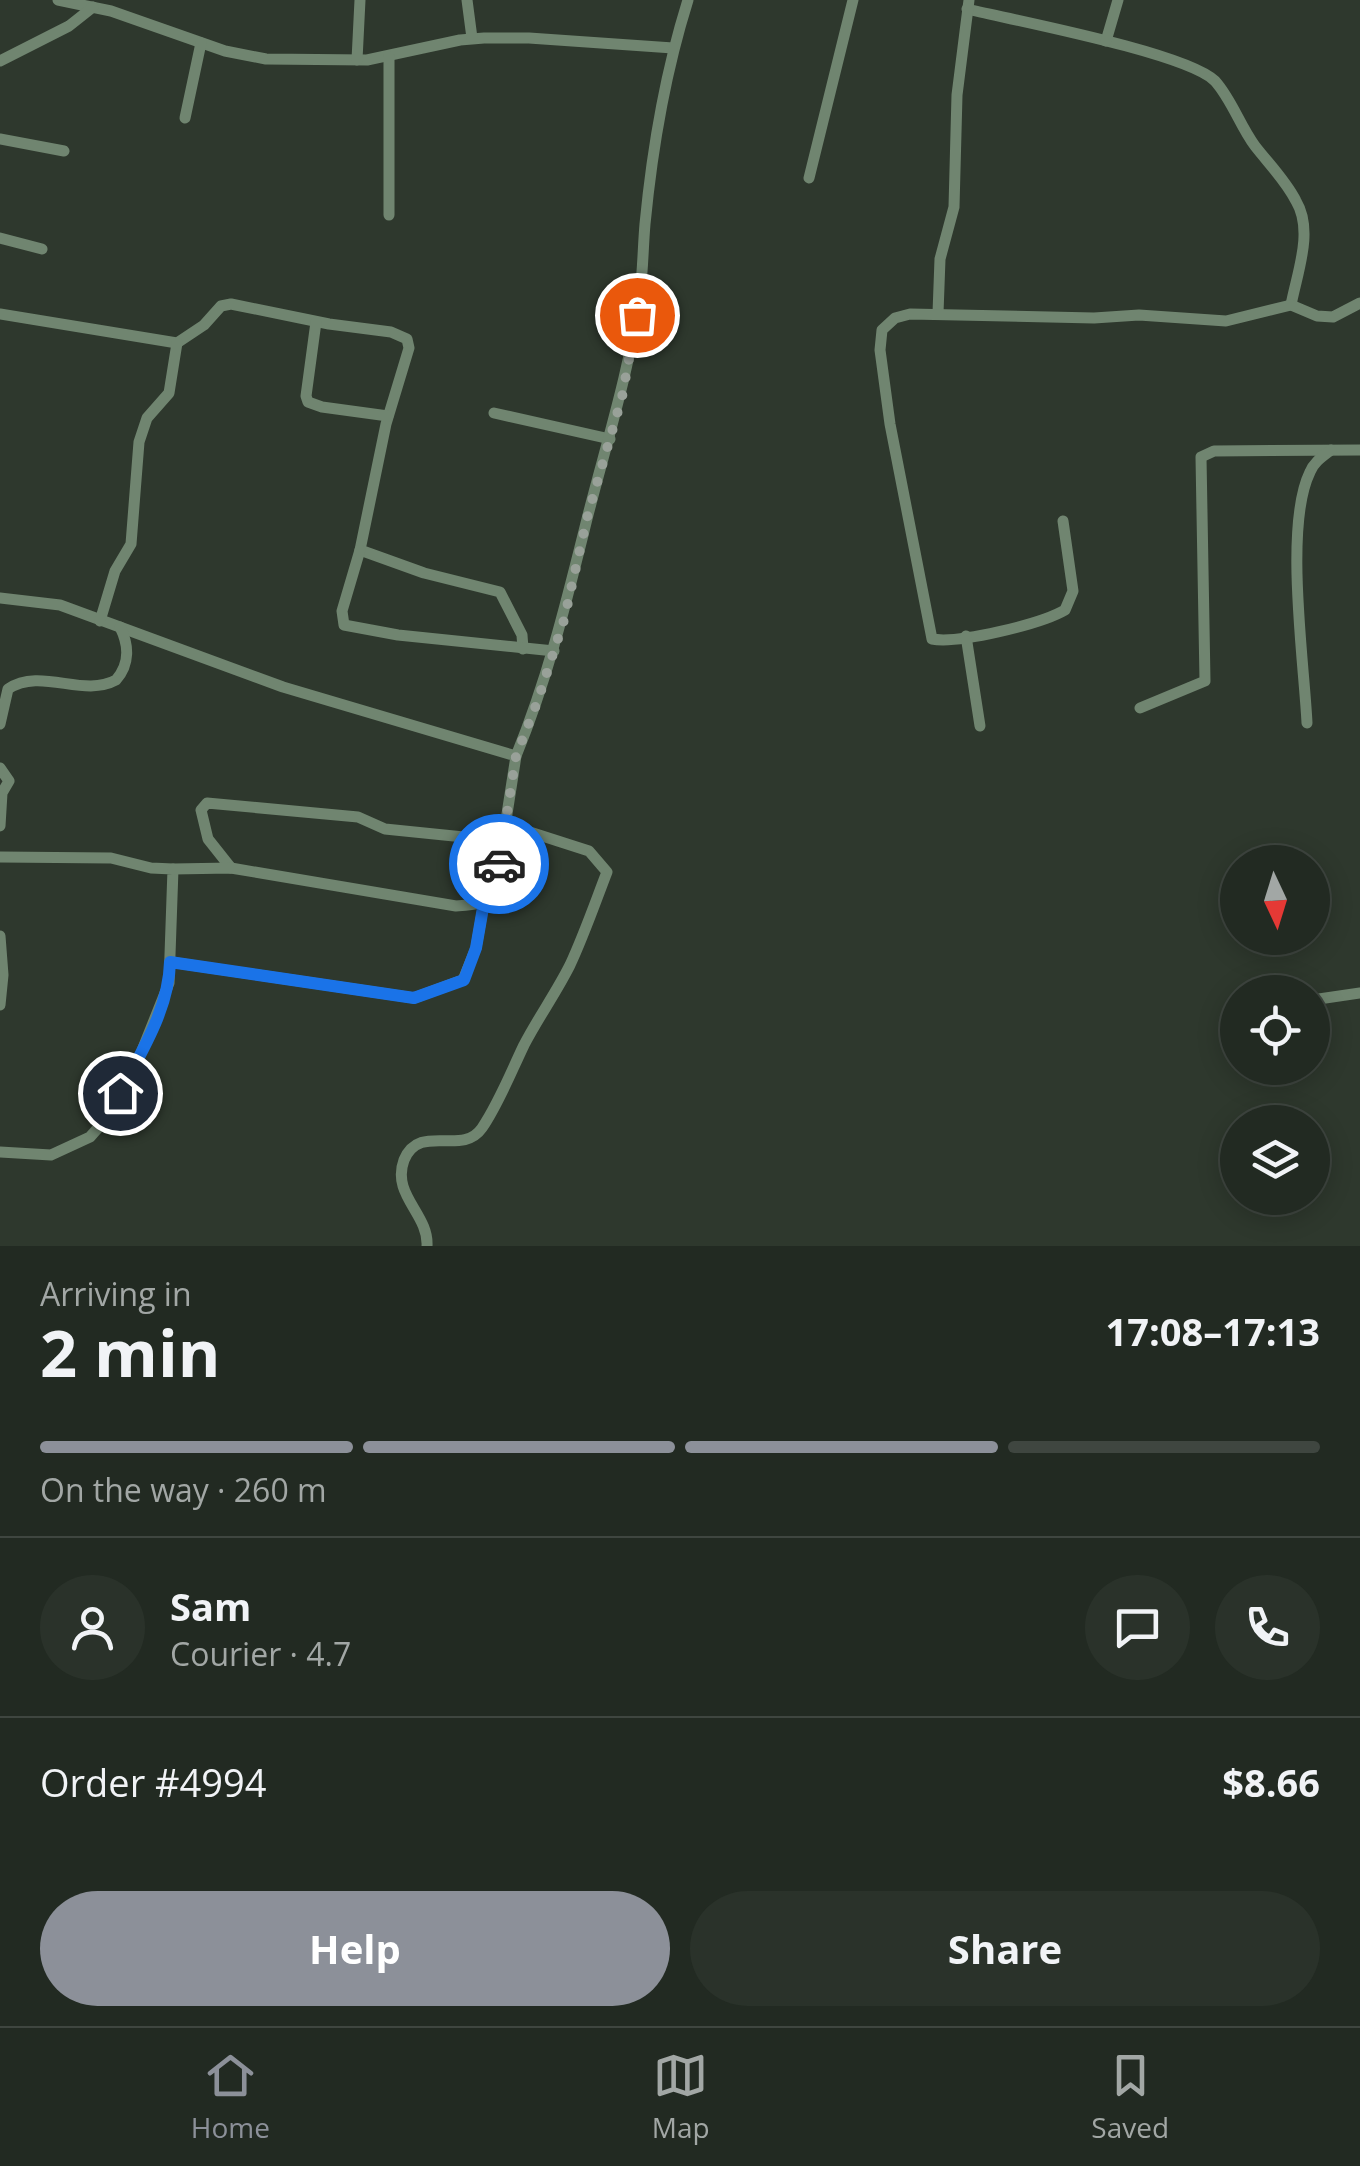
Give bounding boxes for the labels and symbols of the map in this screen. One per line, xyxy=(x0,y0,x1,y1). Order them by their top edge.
pin xyxy=(595,273,680,358)
courier xyxy=(449,814,549,914)
north arrow xyxy=(1220,845,1330,955)
pin xyxy=(78,1051,163,1136)

